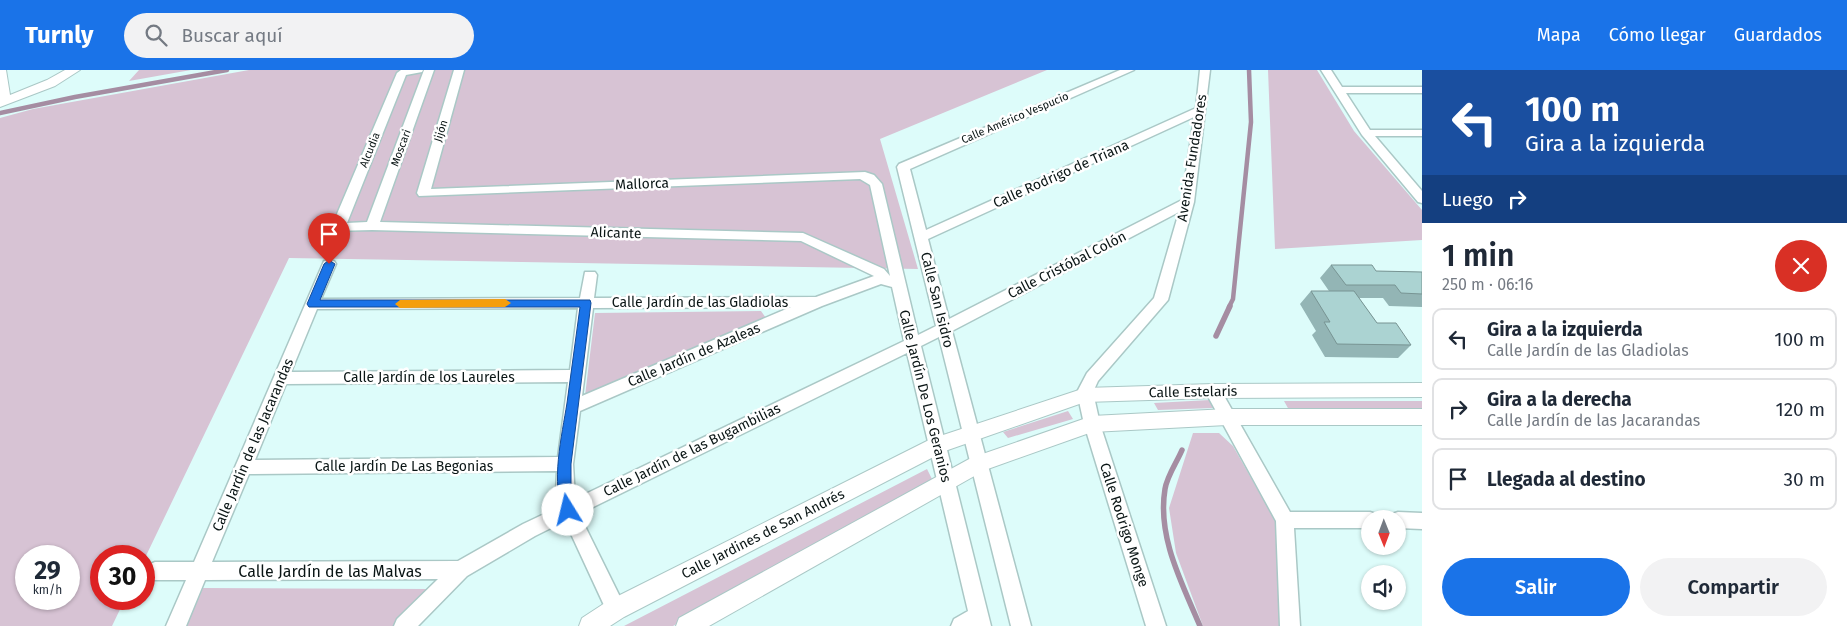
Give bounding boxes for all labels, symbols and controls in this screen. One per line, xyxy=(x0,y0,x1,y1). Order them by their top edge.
search box xyxy=(124,13,474,58)
text: Turnly xyxy=(25,21,94,49)
icon: search xyxy=(142,21,170,49)
text: Buscar aquí xyxy=(182,24,283,47)
text: Mapa xyxy=(1537,24,1581,46)
text: Cómo llegar xyxy=(1609,24,1706,46)
text: Guardados xyxy=(1734,24,1822,46)
text: 100 m xyxy=(1525,88,1620,130)
street label: Calle Américo Vespucio xyxy=(959,89,1071,147)
icon: left xyxy=(1442,90,1507,155)
street label: Avenida Fundadores xyxy=(1174,93,1211,223)
street label: Jijón xyxy=(432,118,450,144)
street label: Moscari xyxy=(388,128,414,168)
text: Gira a la izquierda xyxy=(1525,130,1705,157)
street label: Alcudia xyxy=(357,131,383,169)
street label: Calle Rodrigo de Triana xyxy=(990,136,1132,212)
street label: Mallorca xyxy=(615,175,669,193)
icon: right xyxy=(1503,185,1531,213)
text: Luego xyxy=(1442,188,1493,211)
pin xyxy=(308,213,350,264)
icon: arrive xyxy=(315,220,343,248)
street label: Alicante xyxy=(590,224,642,242)
street label: Calle Cristóbal Colón xyxy=(1005,228,1129,302)
text: 1 min xyxy=(1442,238,1514,274)
button: close xyxy=(1775,240,1827,292)
street label: Calle San Isidro xyxy=(917,250,957,350)
text: 250 m · 06:16 xyxy=(1442,275,1533,294)
street label: Calle Jardín de las Gladiolas xyxy=(612,294,789,311)
street label: Calle Jardín De Los Geranios xyxy=(895,308,955,484)
text: Gira a la izquierda xyxy=(1487,318,1643,341)
street label: Calle Jardín de Azaleas xyxy=(625,319,763,391)
icon: left xyxy=(1444,325,1472,353)
text: 100 m xyxy=(1774,328,1825,351)
text: Calle Jardín de las Gladiolas xyxy=(1487,341,1689,360)
street label: Calle Jardín de las Jacarandas xyxy=(209,355,297,534)
street label: Calle Jardín de los Laureles xyxy=(343,369,515,386)
street label: Calle Estelaris xyxy=(1149,383,1238,401)
text: Gira a la derecha xyxy=(1487,388,1632,411)
icon: right xyxy=(1444,395,1472,423)
text: 120 m xyxy=(1775,398,1825,421)
street label: Calle Jardín de las Bugambilias xyxy=(601,399,784,500)
text: Calle Jardín de las Jacarandas xyxy=(1487,411,1700,430)
street label: Calle Jardín De Las Begonias xyxy=(315,458,494,475)
street label: Calle Rodrigo Monge xyxy=(1096,461,1152,589)
icon: arrive xyxy=(1444,465,1472,493)
text: Llegada al destino xyxy=(1487,468,1646,491)
text: 30 m xyxy=(1784,468,1825,491)
position arrow xyxy=(541,483,593,535)
street label: Calle Jardines de San Andrés xyxy=(679,485,848,583)
north arrow xyxy=(1361,510,1406,555)
map controls xyxy=(1361,510,1406,610)
speed limit sign: 30 xyxy=(90,545,155,610)
text: 29 xyxy=(34,556,61,586)
button: Salir xyxy=(1442,558,1630,616)
button: Compartir xyxy=(1640,558,1827,616)
street label: Calle Jardín de las Malvas xyxy=(238,562,422,581)
button: sound xyxy=(1361,565,1406,610)
text: km/h xyxy=(33,583,62,597)

